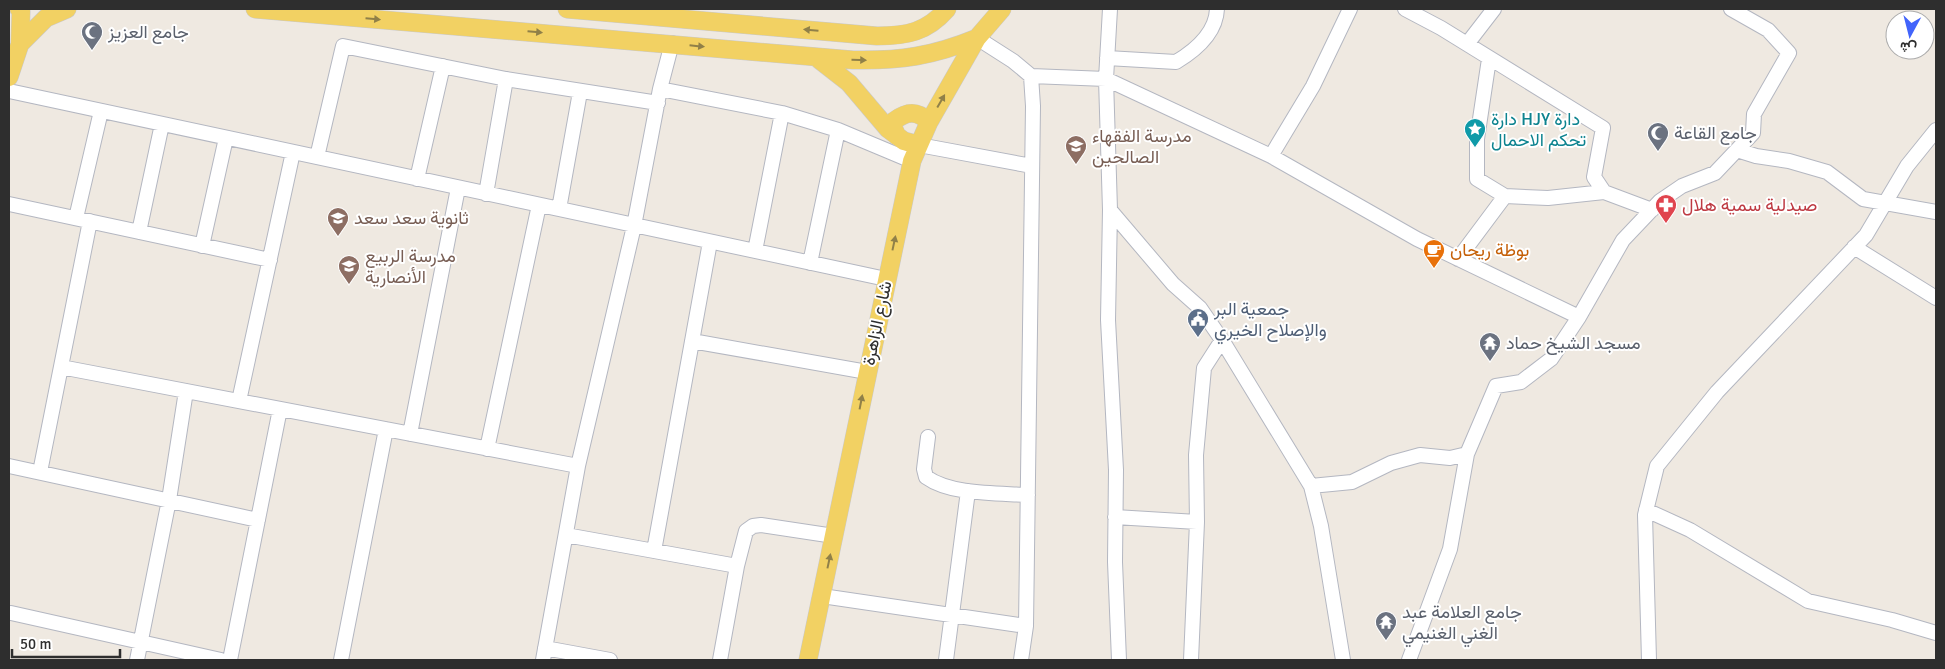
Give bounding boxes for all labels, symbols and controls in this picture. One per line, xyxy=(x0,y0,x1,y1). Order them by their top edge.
north arrow xyxy=(1885,10,1935,60)
one-way arrow xyxy=(365,15,381,23)
mosque icon: جامع العزيز xyxy=(80,20,104,51)
place label: جامع العزيز xyxy=(107,21,189,44)
one-way arrow xyxy=(803,26,819,34)
one-way arrow xyxy=(527,28,543,36)
text: ش xyxy=(1899,38,1918,57)
one-way arrow xyxy=(689,42,705,50)
one-way arrow xyxy=(851,56,867,64)
one-way arrow xyxy=(937,94,945,109)
place label: دارة HJY دارة تحكم الاحمال xyxy=(1491,108,1586,152)
place icon: دارة HJY دارة تحكم الاحمال xyxy=(1463,117,1487,148)
mosque icon: جامع القاعة xyxy=(1646,121,1670,152)
place label: جامع القاعة xyxy=(1674,122,1757,145)
place label: مدرسة الفقهاء الصالحين xyxy=(1092,125,1192,168)
school or university icon: مدرسة الفقهاء الصالحين xyxy=(1064,134,1088,165)
pharmacy icon: صيدلية سمية هلال xyxy=(1654,193,1678,224)
place label: صيدلية سمية هلال xyxy=(1682,194,1817,216)
school or university icon: ثانوية سعد سعد xyxy=(326,206,350,237)
place label: ثانوية سعد سعد xyxy=(354,207,469,229)
one-way arrow xyxy=(890,235,898,250)
cafe icon: بوظة ريحان xyxy=(1422,238,1446,269)
place label: بوظة ريحان xyxy=(1450,239,1529,261)
place label: مدرسة الربيع الأنصارية xyxy=(365,245,456,288)
school or university icon: مدرسة الربيع الأنصارية xyxy=(337,254,361,285)
street label: شارع الزاهرة xyxy=(857,279,898,367)
place label: جمعية البر والإصلاح الخيري xyxy=(1213,298,1327,345)
public building icon: جمعية البر والإصلاح الخيري xyxy=(1186,307,1210,338)
temple icon: مسجد الشيخ حماد xyxy=(1478,331,1502,362)
place label: مسجد الشيخ حماد xyxy=(1506,332,1641,355)
one-way arrow xyxy=(858,393,866,409)
one-way arrow xyxy=(825,554,833,569)
place label: جامع العلامة عبد الغني الغنيمي xyxy=(1402,601,1522,648)
temple icon: جامع العلامة عبد الغني الغنيمي xyxy=(1374,610,1398,641)
scale bar xyxy=(12,626,120,658)
text: 50 m xyxy=(20,635,51,653)

